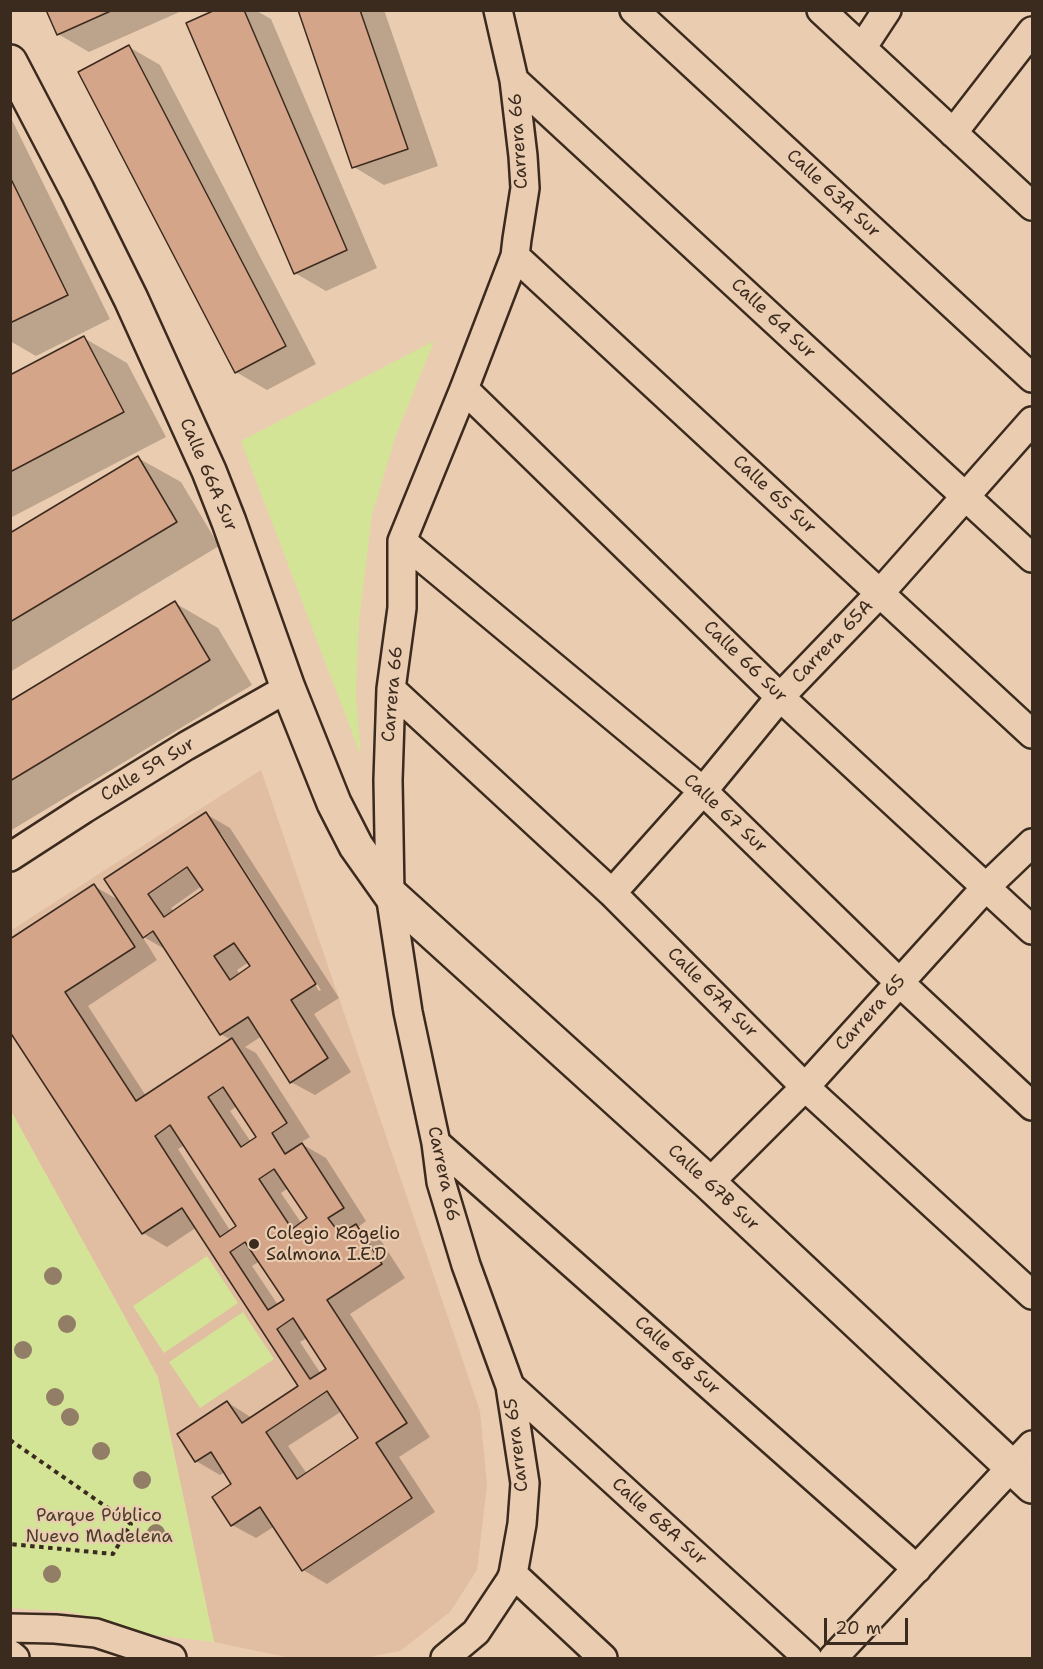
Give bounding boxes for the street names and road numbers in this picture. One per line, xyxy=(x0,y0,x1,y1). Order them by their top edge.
street label: Carrera 66 xyxy=(505,92,533,190)
street label: Calle 63A Sur xyxy=(782,145,884,243)
street label: Calle 64 Sur xyxy=(726,274,820,364)
street label: Calle 66A Sur xyxy=(174,415,242,535)
street label: Calle 65 Sur xyxy=(728,451,820,539)
street label: Carrera 65A xyxy=(788,596,878,688)
street label: Calle 66 Sur xyxy=(699,617,791,707)
street label: Carrera 66 xyxy=(378,645,408,743)
street label: Calle 59 Sur xyxy=(97,733,199,807)
street label: Calle 67 Sur xyxy=(679,770,771,858)
street label: Calle 67A Sur xyxy=(662,943,762,1043)
street label: Carrera 65 xyxy=(831,971,911,1055)
street label: Carrera 66 xyxy=(422,1125,464,1223)
street label: Calle 67B Sur xyxy=(663,1140,763,1236)
street label: Calle 68 Sur xyxy=(630,1312,724,1400)
street label: Carrera 65 xyxy=(501,1397,533,1493)
street label: Calle 68A Sur xyxy=(607,1474,711,1570)

